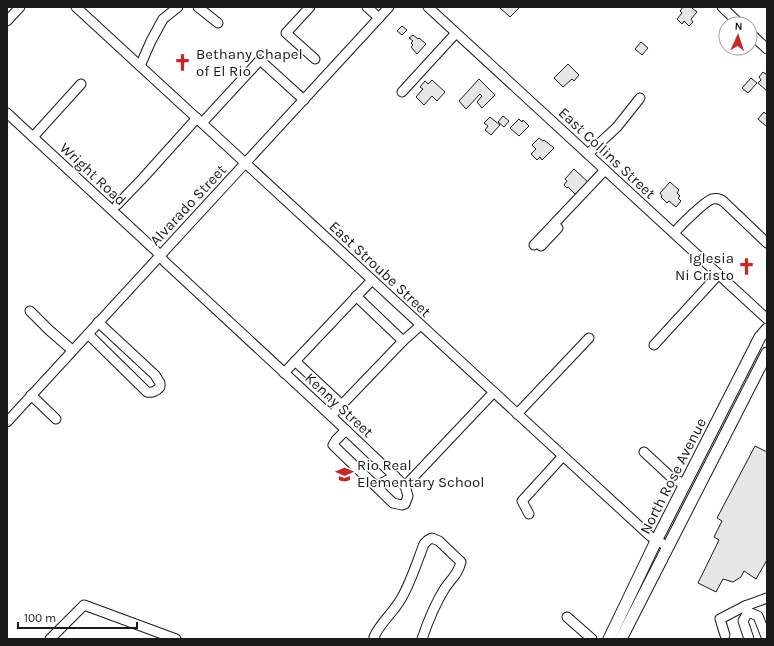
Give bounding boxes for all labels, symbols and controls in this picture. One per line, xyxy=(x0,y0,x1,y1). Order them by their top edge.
north arrow xyxy=(718,16,758,56)
text: N xyxy=(734,20,743,33)
place label: Bethany Chapel of El Rio xyxy=(196,45,303,80)
church icon: Bethany Chapel of El Rio xyxy=(173,53,193,73)
street label: East Collins Street xyxy=(555,104,659,203)
street label: Wright Road xyxy=(56,139,130,209)
street label: Alvarado Street xyxy=(146,161,230,249)
street label: East Stroube Street xyxy=(325,217,435,321)
place label: Iglesia Ni Cristo xyxy=(675,249,734,284)
church icon: Iglesia Ni Cristo xyxy=(737,257,757,277)
street label: Kenny Street xyxy=(301,369,377,441)
street label: North Rose Avenue xyxy=(636,415,710,537)
place label: Rio Real Elementary School xyxy=(357,456,484,491)
school or university icon: Rio Real Elementary School xyxy=(334,464,354,484)
scale bar xyxy=(18,604,137,630)
text: 100 m xyxy=(24,611,56,625)

